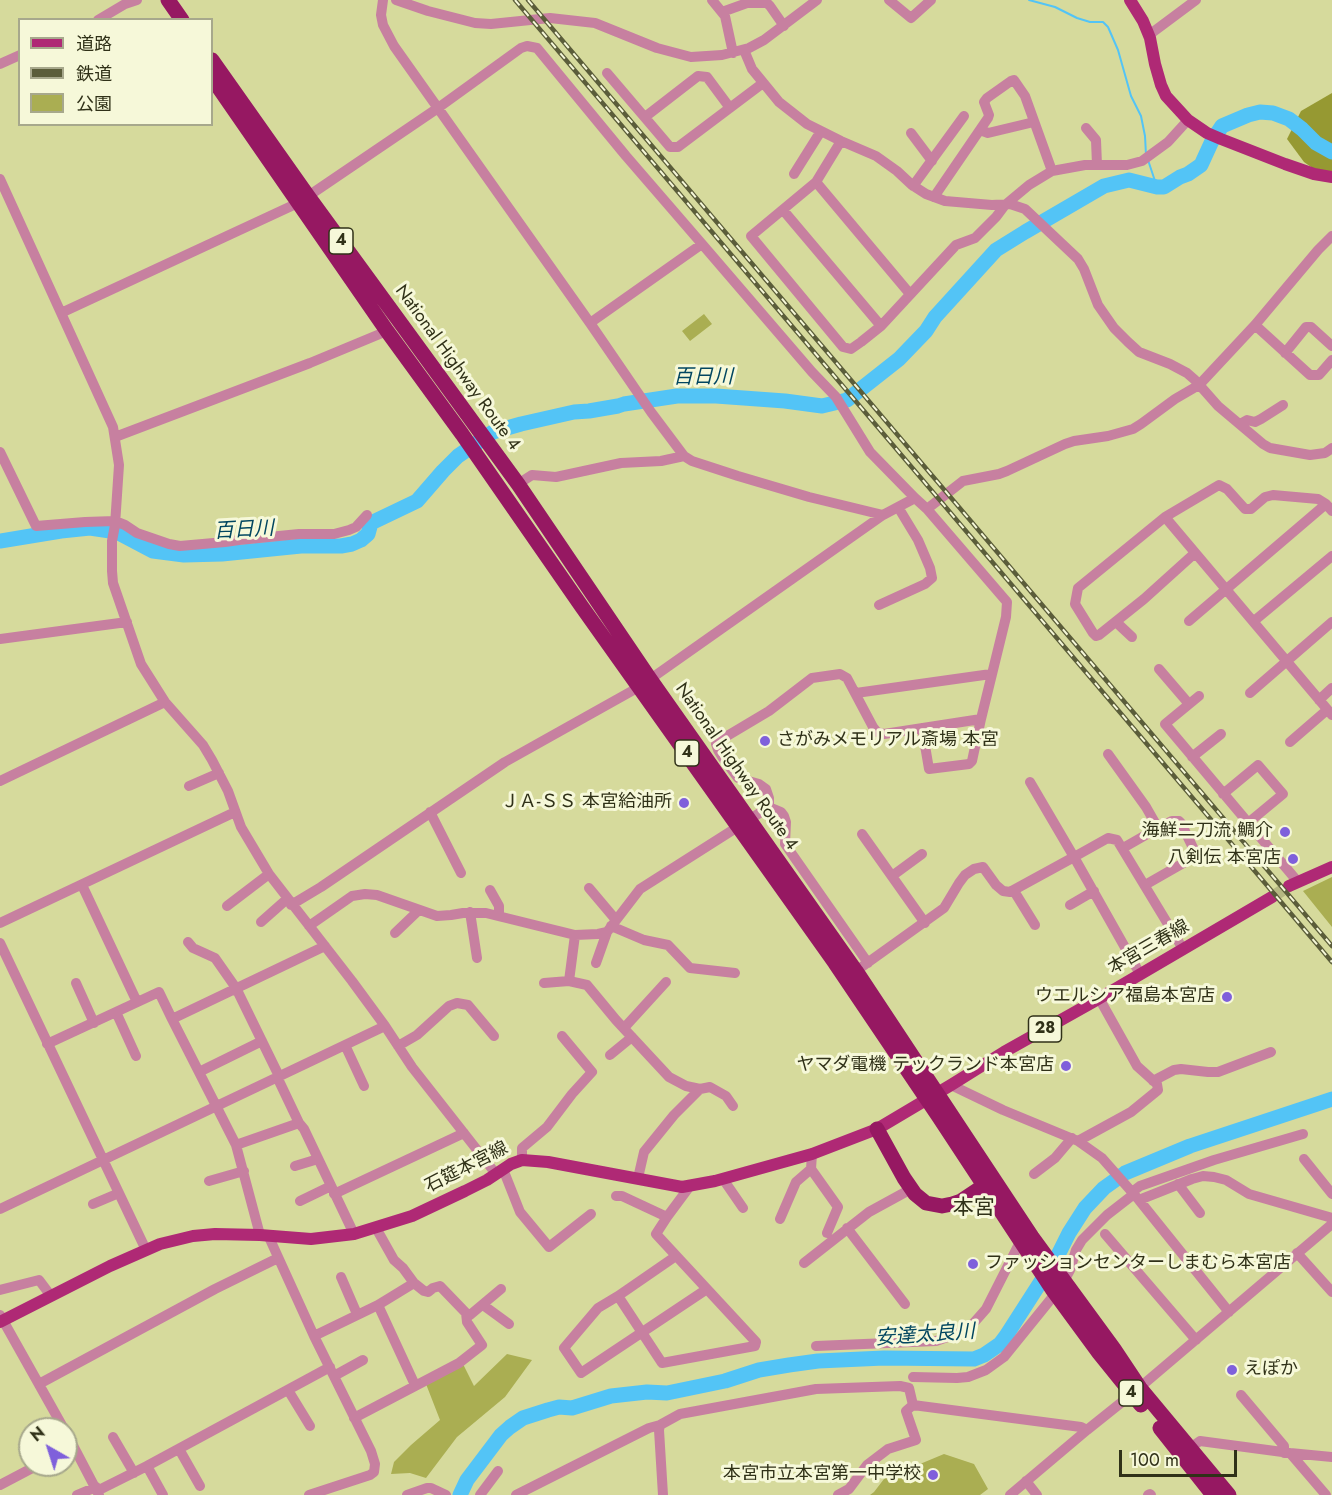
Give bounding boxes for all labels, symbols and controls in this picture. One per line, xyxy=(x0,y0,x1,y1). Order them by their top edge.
legend xyxy=(18,18,213,126)
text: 道路 xyxy=(76,31,112,57)
text: 鉄道 xyxy=(76,61,112,87)
text: 公園 xyxy=(76,91,112,117)
road number: 4 xyxy=(329,228,353,254)
street label: National Highway Route 4 xyxy=(390,281,524,455)
water label: 百日川 xyxy=(673,366,733,390)
water label: 百日川 xyxy=(213,517,275,545)
street label: National Highway Route 4 xyxy=(670,679,802,855)
place label: さがみメモリアル斎場 本宮 xyxy=(777,730,998,752)
marker: さがみメモリアル斎場 本宮 xyxy=(758,734,772,748)
road number: 4 xyxy=(675,740,699,766)
place label: ＪＡ-ＳＳ 本宮給油所 xyxy=(501,792,672,814)
marker: ＪＡ-ＳＳ 本宮給油所 xyxy=(677,796,691,810)
place label: 海鮮二刀流 鯛介 xyxy=(1142,821,1273,843)
marker: 海鮮二刀流 鯛介 xyxy=(1278,825,1292,839)
place label: 八剣伝 本宮店 xyxy=(1168,848,1281,870)
marker: 八剣伝 本宮店 xyxy=(1286,852,1300,866)
street label: 本宮三春線 xyxy=(1105,916,1193,980)
place label: ウエルシア福島本宮店 xyxy=(1035,986,1215,1008)
marker: ウエルシア福島本宮店 xyxy=(1220,990,1234,1004)
road number: 28 xyxy=(1028,1016,1062,1042)
place label: ヤマダ電機 テックランド本宮店 xyxy=(797,1055,1054,1077)
marker: ヤマダ電機 テックランド本宮店 xyxy=(1059,1059,1073,1073)
street label: 石筵本宮線 xyxy=(422,1138,512,1198)
district label: 本宮 xyxy=(953,1196,995,1222)
place label: ファッションセンターしまむら本宮店 xyxy=(985,1253,1291,1275)
marker: ファッションセンターしまむら本宮店 xyxy=(966,1257,980,1271)
water label: 安達太良川 xyxy=(874,1321,976,1351)
place label: えぽか xyxy=(1244,1359,1298,1381)
marker: えぽか xyxy=(1225,1363,1239,1377)
road number: 4 xyxy=(1119,1380,1143,1406)
north arrow xyxy=(18,1417,78,1477)
text: N xyxy=(25,1421,50,1447)
scale bar xyxy=(1122,1438,1240,1476)
text: 100 m xyxy=(1130,1447,1179,1473)
place label: 本宮市立本宮第一中学校 xyxy=(723,1464,921,1486)
marker: 本宮市立本宮第一中学校 xyxy=(926,1468,940,1482)

